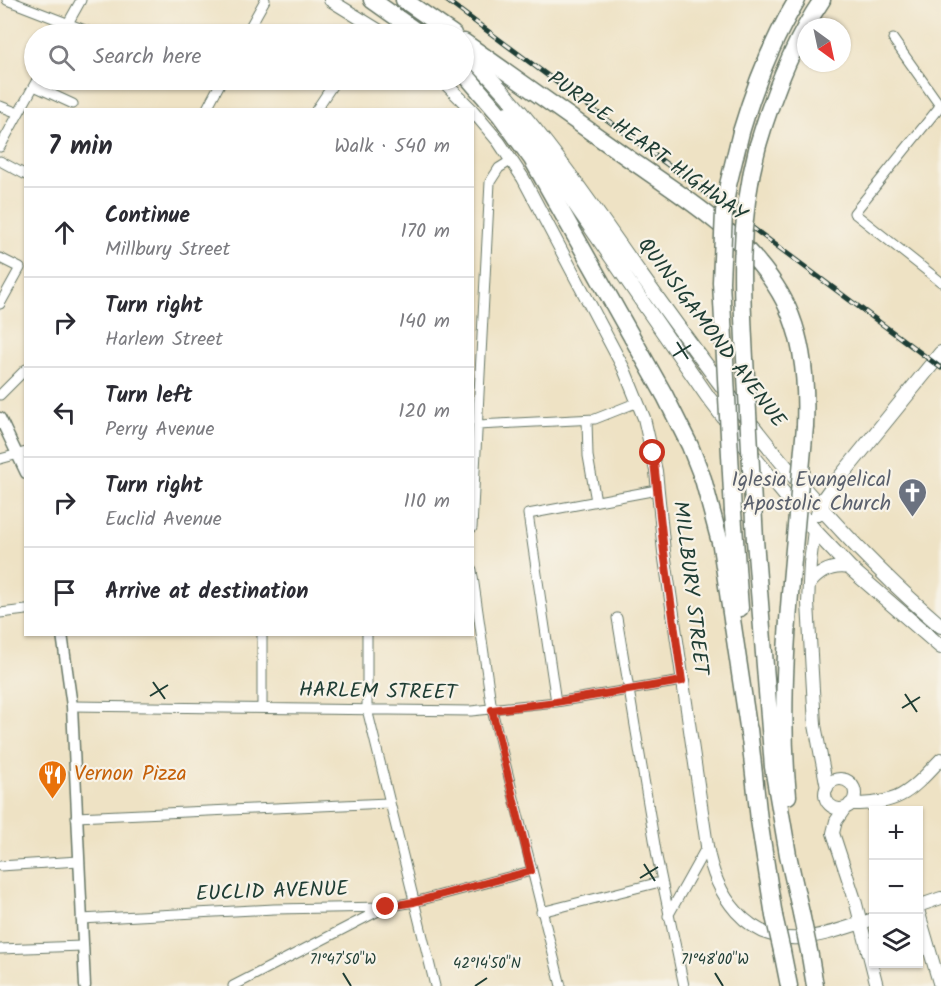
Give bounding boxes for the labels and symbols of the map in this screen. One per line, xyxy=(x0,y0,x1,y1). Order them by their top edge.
north arrow xyxy=(797,18,851,72)
street label: PURPLE HEART HIGHWAY xyxy=(540,63,754,231)
street label: QUINSIGAMOND AVENUE xyxy=(628,231,794,436)
route start xyxy=(639,439,665,465)
place label: Iglesia Evangelical Apostolic Church xyxy=(732,464,891,521)
church icon: Iglesia Evangelical Apostolic Church xyxy=(896,476,928,518)
street label: MILLBURY STREET xyxy=(663,499,717,679)
street label: HARLEM STREET xyxy=(299,674,459,710)
restaurant icon: Vernon Pizza xyxy=(37,758,69,800)
place label: Vernon Pizza xyxy=(74,758,187,791)
street label: EUCLID AVENUE xyxy=(195,873,350,911)
route end xyxy=(372,893,398,919)
text: 71°47'50"W xyxy=(310,948,376,972)
text: 71°48'00"W xyxy=(681,948,749,972)
text: 42°14'50"N xyxy=(453,952,521,976)

